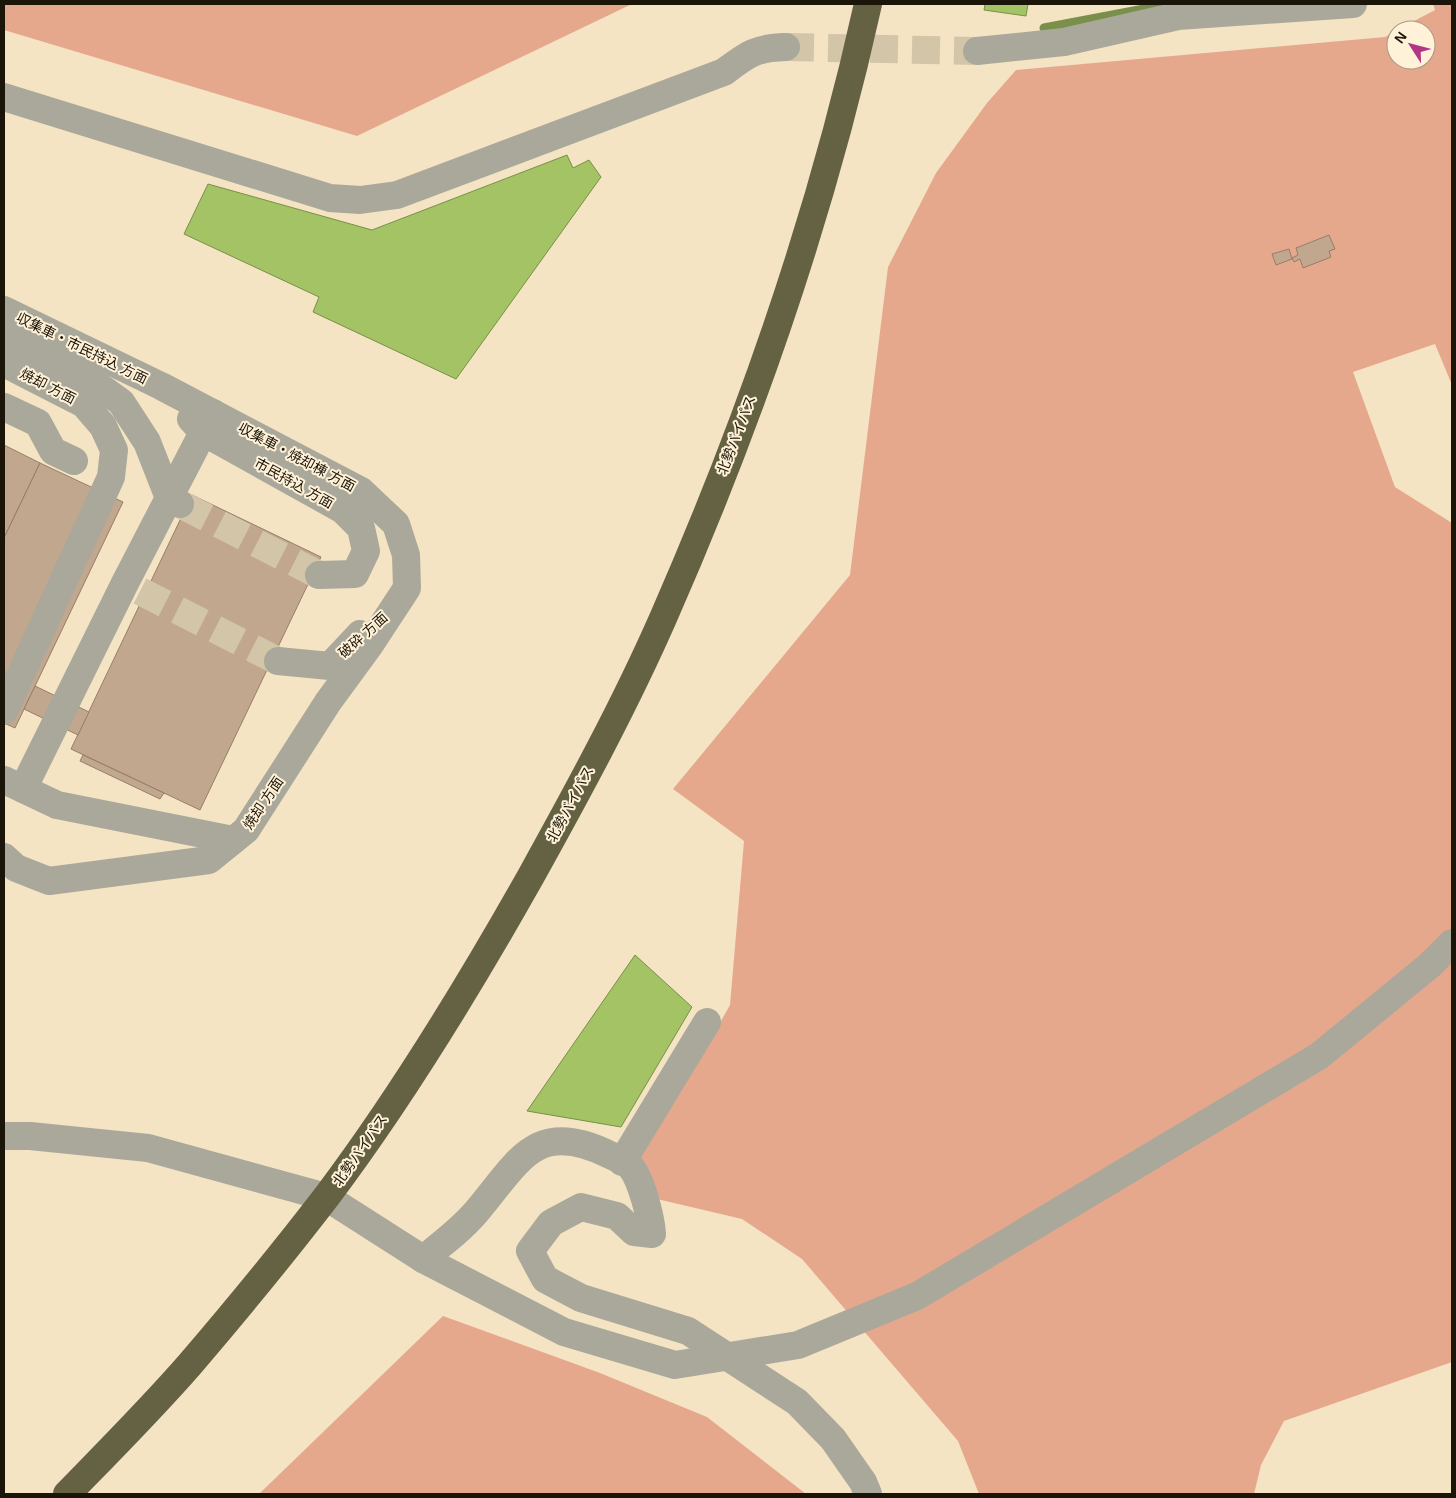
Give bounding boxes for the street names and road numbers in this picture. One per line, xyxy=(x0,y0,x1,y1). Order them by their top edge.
street label: 収集車・市民持込 方面 xyxy=(14,309,150,387)
street label: 焼却 方面 xyxy=(18,365,78,407)
street label: 北勢バイパス xyxy=(714,393,758,477)
street label: 収集車・焼却棟 方面 xyxy=(236,419,358,495)
street label: 市民持込 方面 xyxy=(252,455,336,511)
street label: 破砕 方面 xyxy=(335,609,391,661)
street label: 北勢バイパス xyxy=(543,763,597,845)
street label: 焼却 方面 xyxy=(240,774,286,832)
street label: 北勢バイパス xyxy=(329,1111,391,1189)

